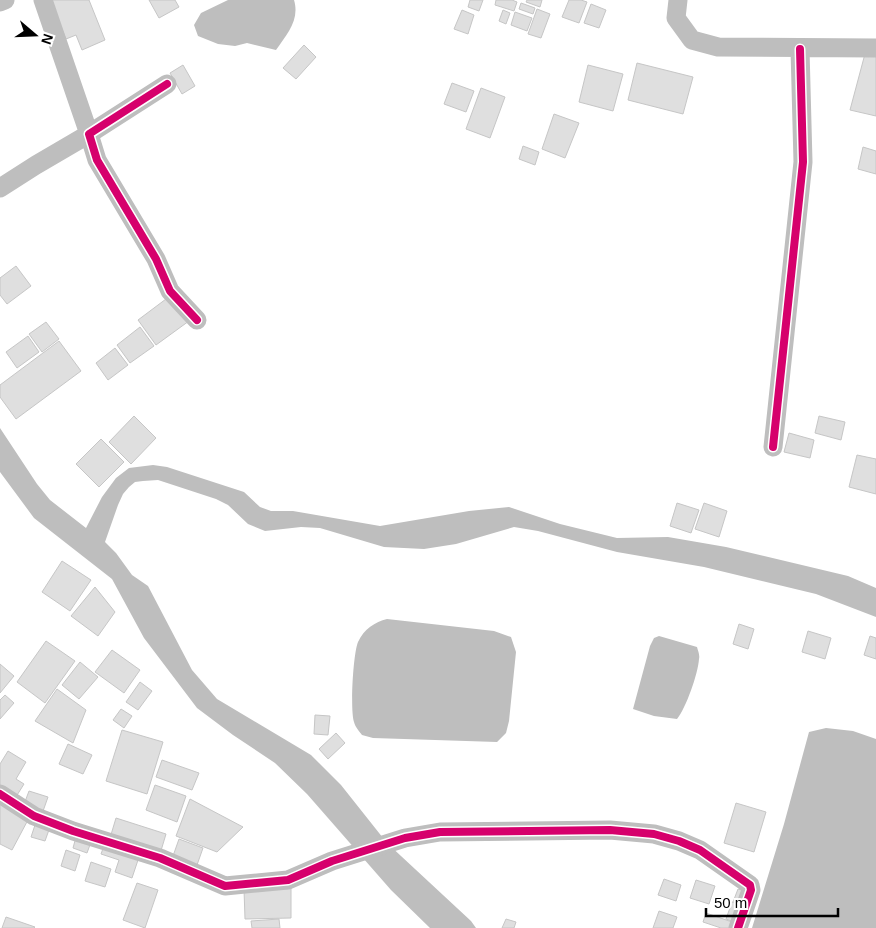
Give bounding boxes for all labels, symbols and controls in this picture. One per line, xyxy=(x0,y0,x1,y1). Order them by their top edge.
north arrow xyxy=(10,10,60,60)
text: N xyxy=(38,32,57,47)
scale bar xyxy=(706,886,838,918)
text: 50 m xyxy=(714,894,747,911)

